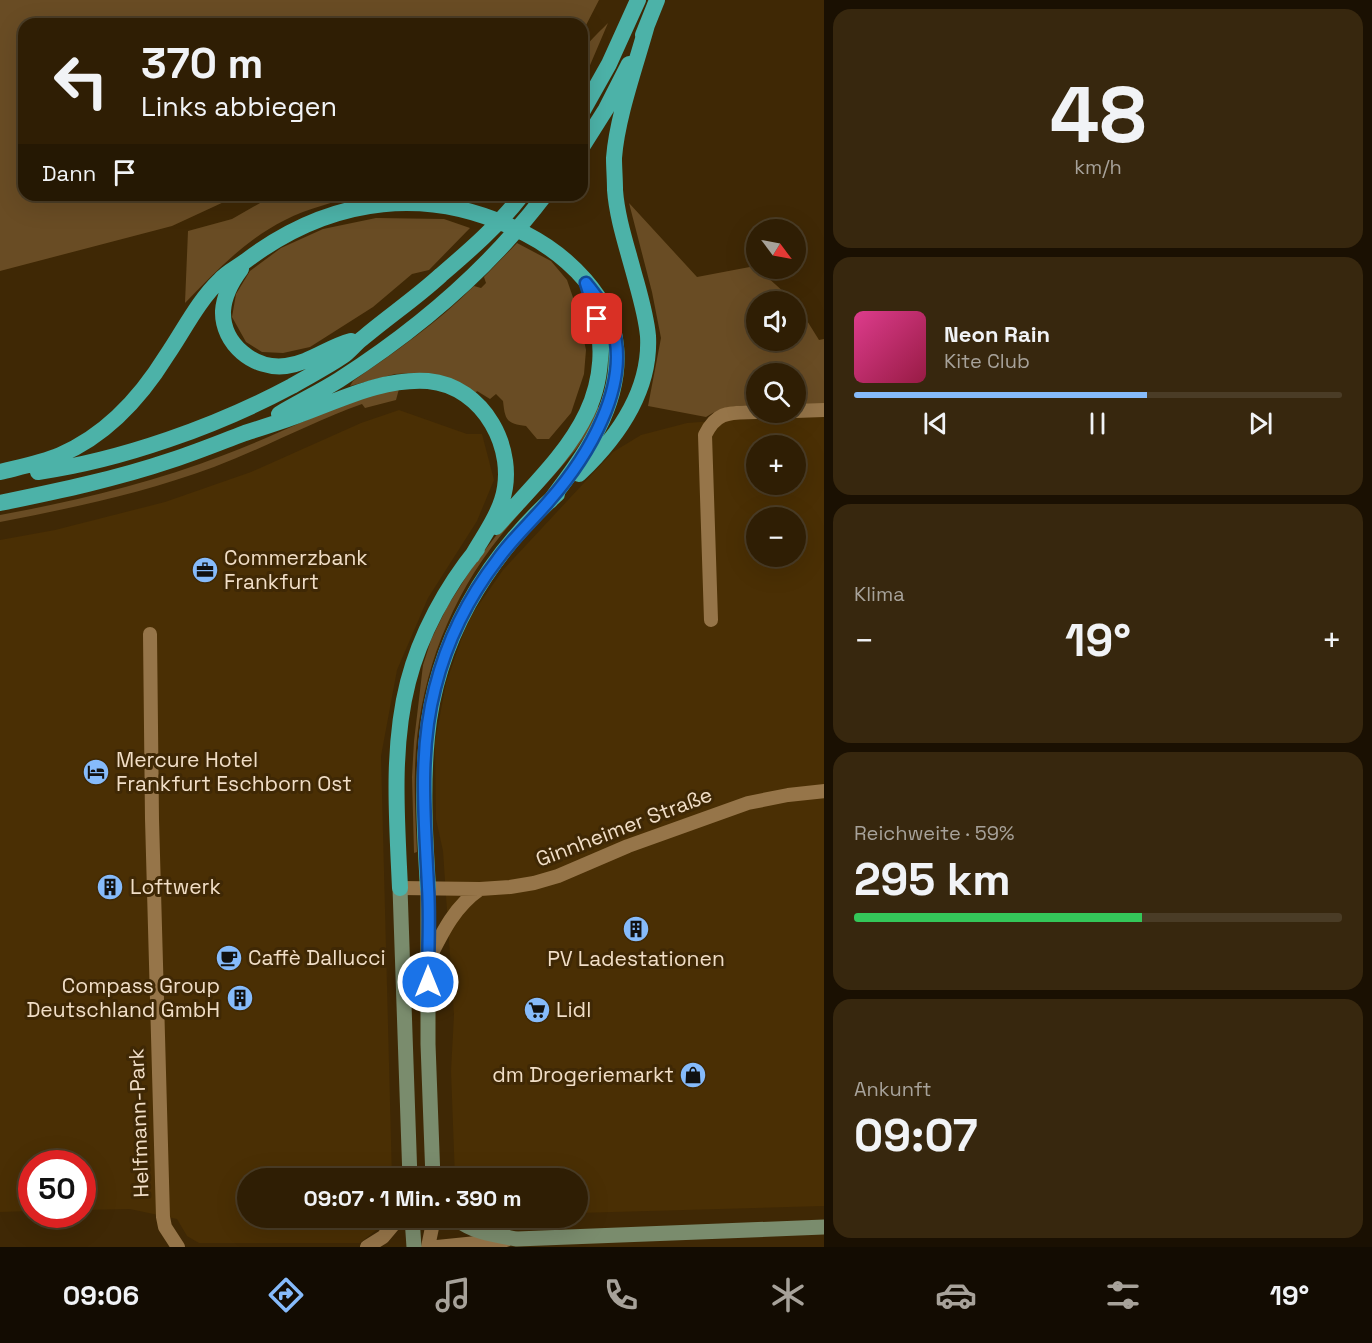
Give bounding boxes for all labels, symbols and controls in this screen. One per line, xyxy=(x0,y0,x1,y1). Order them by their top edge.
text: 370 m xyxy=(141,37,263,90)
icon: left xyxy=(42,42,120,120)
text: 48 xyxy=(1050,65,1146,165)
text: Links abbiegen xyxy=(141,89,337,124)
text: km/h xyxy=(1074,154,1122,180)
icon: arrive xyxy=(108,156,141,189)
text: Dann xyxy=(42,159,96,187)
north arrow xyxy=(746,219,806,279)
map controls xyxy=(746,219,806,567)
button: sound xyxy=(746,291,806,351)
pin xyxy=(571,293,622,344)
icon: arrive xyxy=(580,302,613,335)
text: Neon Rain xyxy=(944,320,1050,348)
text: Kite Club xyxy=(944,348,1030,374)
button: search xyxy=(746,363,806,423)
icon: previous xyxy=(919,407,952,440)
icon: pause xyxy=(1081,407,1114,440)
icon: next xyxy=(1244,407,1277,440)
button: + xyxy=(746,435,806,495)
button: − xyxy=(746,507,806,567)
place label: Commerzbank Frankfurt xyxy=(224,544,368,595)
office icon: Commerzbank Frankfurt xyxy=(190,555,220,585)
text: Klima xyxy=(854,581,905,607)
text: 19° xyxy=(1065,612,1131,669)
text: − xyxy=(854,620,874,662)
text: + xyxy=(1322,620,1342,662)
place label: Mercure Hotel Frankfurt Eschborn Ost xyxy=(116,746,352,797)
hotel icon: Mercure Hotel Frankfurt Eschborn Ost xyxy=(81,757,111,787)
street label: Ginnheimer Straße xyxy=(532,780,716,873)
text: Reichweite · 59% xyxy=(854,820,1014,846)
text: 295 km xyxy=(854,851,1011,908)
building icon: Loftwerk xyxy=(95,872,125,902)
place label: Loftwerk xyxy=(130,873,221,900)
building icon: PV Ladestationen xyxy=(621,914,651,944)
cafe icon: Caffè Dallucci xyxy=(214,943,244,973)
place label: Caffè Dallucci xyxy=(248,944,386,971)
place label: PV Ladestationen xyxy=(547,945,725,972)
position arrow xyxy=(396,950,460,1014)
place label: Compass Group Deutschland GmbH xyxy=(26,972,220,1023)
building icon: Compass Group Deutschland GmbH xyxy=(225,983,255,1013)
supermarket icon: Lidl xyxy=(522,995,552,1025)
place label: Lidl xyxy=(556,996,591,1023)
street label: Helfmann-Park xyxy=(122,1048,155,1198)
shop icon: dm Drogeriemarkt xyxy=(678,1060,708,1090)
place label: dm Drogeriemarkt xyxy=(492,1061,674,1088)
text: Ankunft xyxy=(854,1076,932,1102)
text: 09:07 xyxy=(854,1107,978,1164)
speed limit sign: 50 xyxy=(18,1150,96,1228)
text: 09:07 · 1 Min. · 390 m xyxy=(303,1184,522,1212)
icon: directions xyxy=(265,1274,307,1316)
icon: music xyxy=(432,1274,474,1316)
icon: phone xyxy=(600,1274,642,1316)
icon: climate xyxy=(767,1274,809,1316)
icon: car xyxy=(935,1274,977,1316)
icon: filters xyxy=(1102,1274,1144,1316)
text: 09:06 xyxy=(63,1278,139,1313)
text: 19° xyxy=(1270,1278,1309,1313)

